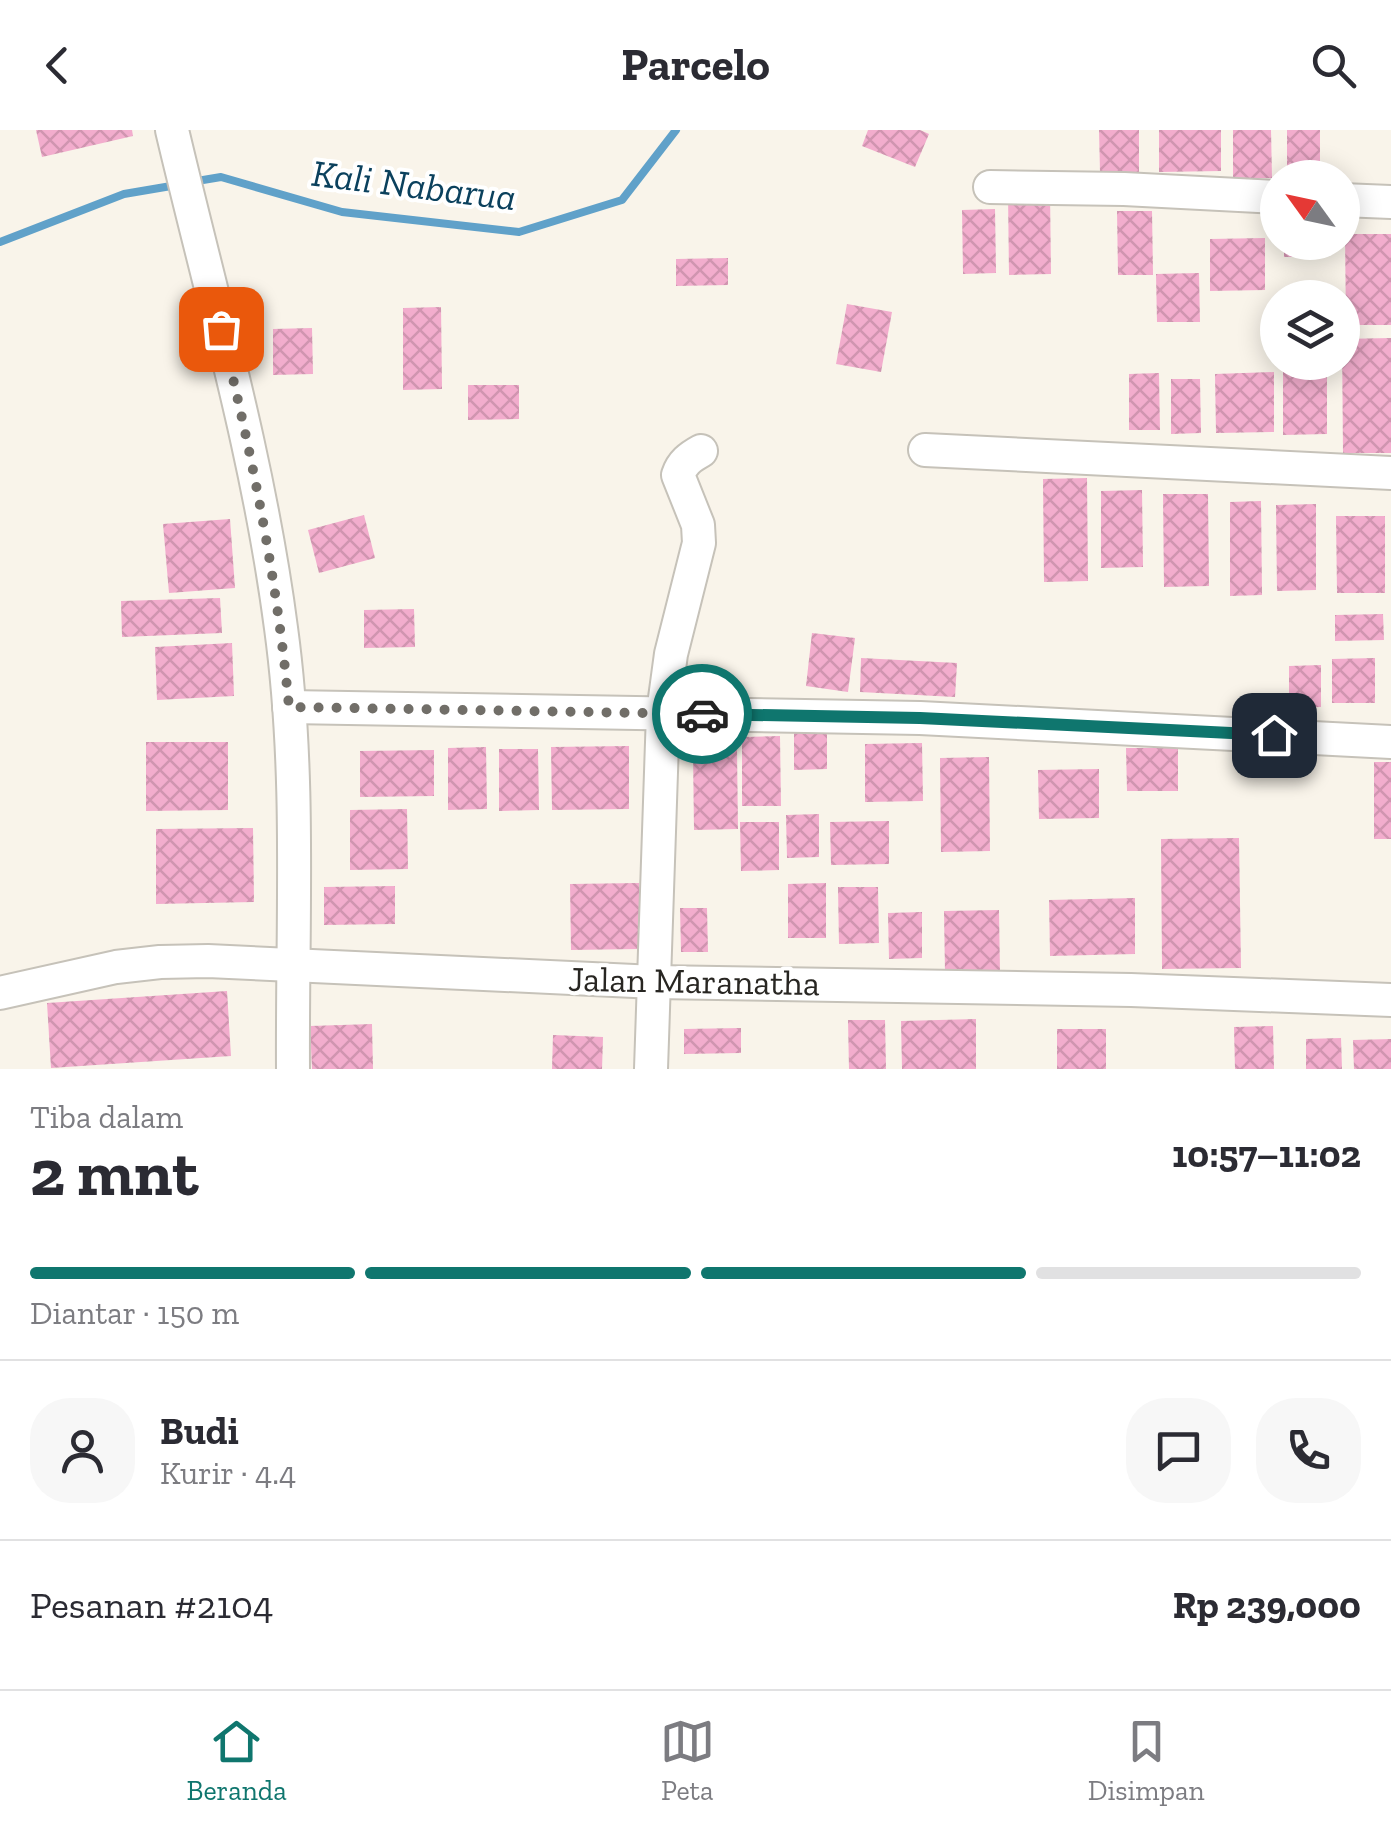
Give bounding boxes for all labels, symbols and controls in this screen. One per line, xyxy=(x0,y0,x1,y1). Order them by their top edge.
icon: back xyxy=(30,38,85,93)
text: Parcelo xyxy=(621,38,770,92)
icon: search xyxy=(1306,38,1361,93)
water label: Kali Nabarua xyxy=(309,150,519,220)
north arrow xyxy=(1260,160,1360,260)
map controls xyxy=(1260,160,1360,380)
button: layers xyxy=(1260,280,1360,380)
pin xyxy=(179,287,264,372)
icon: bag xyxy=(194,302,249,357)
courier xyxy=(652,664,752,764)
icon: car xyxy=(675,687,730,742)
pin xyxy=(1232,693,1317,778)
icon: home xyxy=(1247,708,1302,763)
street label: Jalan Maranatha xyxy=(568,958,820,1004)
text: Tiba dalam xyxy=(30,1098,183,1136)
text: 10:57–11:02 xyxy=(1172,1131,1361,1177)
text: 2 mnt xyxy=(30,1134,198,1212)
text: Diantar · 150 m xyxy=(30,1294,239,1332)
button: person xyxy=(30,1398,135,1503)
button: chat xyxy=(1126,1398,1231,1503)
button: phone xyxy=(1256,1398,1361,1503)
text: Budi xyxy=(160,1408,239,1454)
text: Kurir · 4.4 xyxy=(160,1454,296,1492)
text: Pesanan #2104 xyxy=(30,1582,273,1628)
text: Rp 239,000 xyxy=(1173,1582,1361,1628)
tab: Beranda xyxy=(186,1714,287,1807)
tab: Peta xyxy=(660,1714,715,1807)
tab: Disimpan xyxy=(1088,1714,1205,1807)

